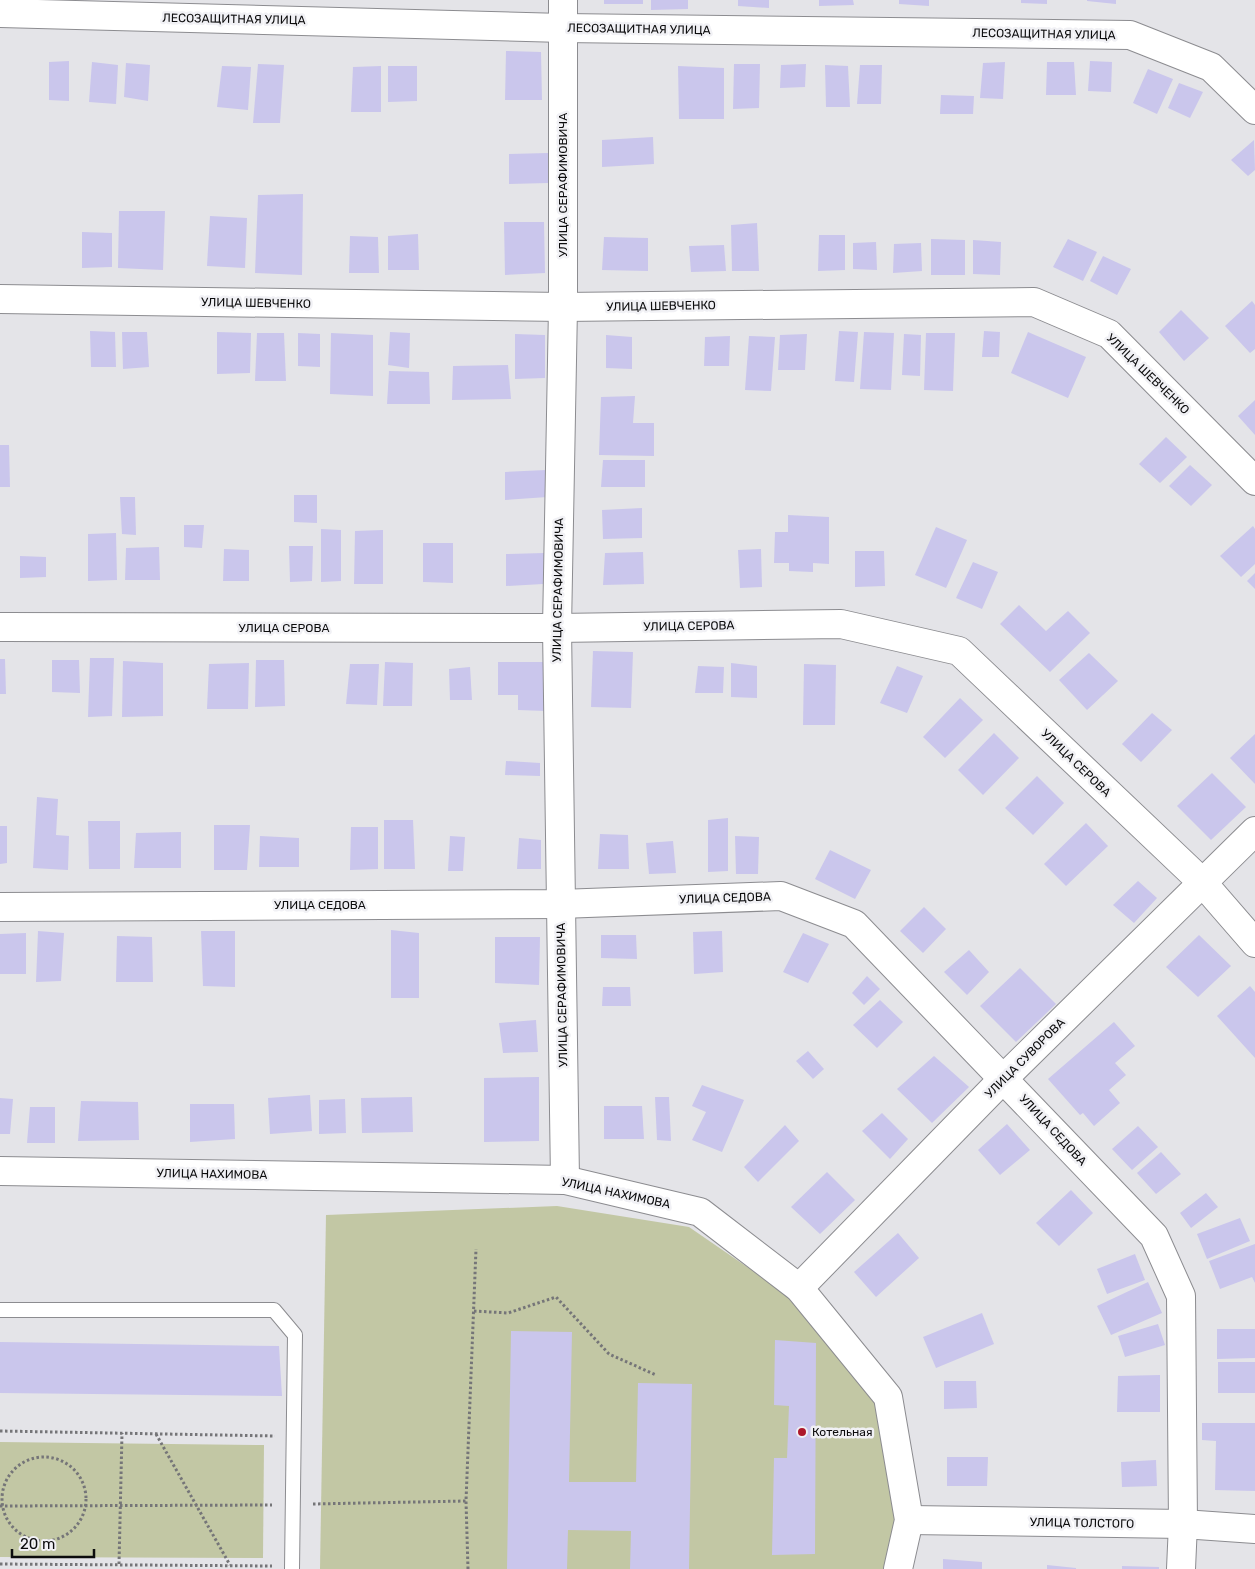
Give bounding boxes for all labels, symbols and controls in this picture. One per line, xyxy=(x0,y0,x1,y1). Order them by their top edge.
street label: ЛЕСОЗАЩИТНАЯ УЛИЦА xyxy=(162,11,306,27)
street label: ЛЕСОЗАЩИТНАЯ УЛИЦА xyxy=(567,21,711,37)
street label: ЛЕСОЗАЩИТНАЯ УЛИЦА xyxy=(972,26,1116,42)
street label: УЛИЦА СЕРАФИМОВИЧА xyxy=(556,113,570,257)
street label: УЛИЦА ШЕВЧЕНКО xyxy=(201,295,311,311)
street label: УЛИЦА ШЕВЧЕНКО xyxy=(606,298,716,314)
street label: УЛИЦА ШЕВЧЕНКО xyxy=(1104,331,1192,417)
street label: УЛИЦА СЕРАФИМОВИЧА xyxy=(550,518,566,662)
street label: УЛИЦА СЕРОВА xyxy=(643,618,735,634)
street label: УЛИЦА СЕРОВА xyxy=(239,621,330,635)
street label: УЛИЦА СЕРОВА xyxy=(1038,726,1114,800)
street label: УЛИЦА СЕДОВА xyxy=(679,889,771,907)
street label: УЛИЦА СЕДОВА xyxy=(274,898,366,912)
street label: УЛИЦА СЕРАФИМОВИЧА xyxy=(554,923,570,1067)
street label: УЛИЦА СУВОРОВА xyxy=(982,1015,1068,1101)
street label: УЛИЦА СЕДОВА xyxy=(1017,1092,1089,1168)
street label: УЛИЦА НАХИМОВА xyxy=(157,1166,267,1182)
street label: УЛИЦА НАХИМОВА xyxy=(560,1175,672,1211)
place label: Котельная xyxy=(812,1425,872,1439)
marker: Котельная xyxy=(796,1426,808,1438)
street label: УЛИЦА ТОЛСТОГО xyxy=(1030,1515,1134,1531)
scale bar xyxy=(12,1526,95,1558)
text: 20 m xyxy=(20,1535,55,1553)

